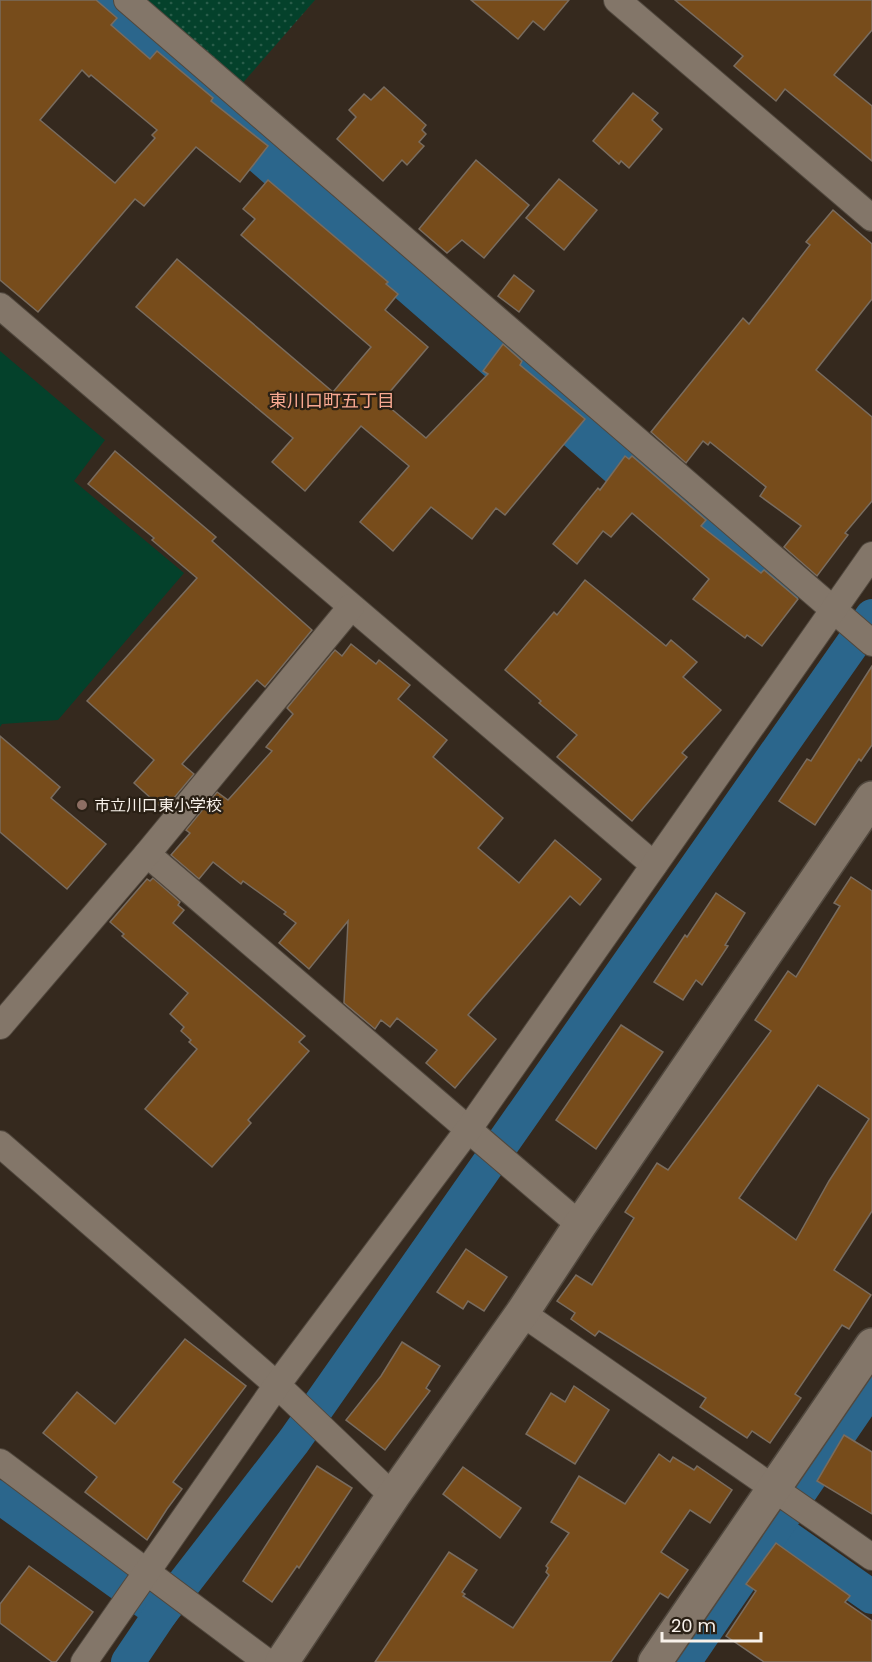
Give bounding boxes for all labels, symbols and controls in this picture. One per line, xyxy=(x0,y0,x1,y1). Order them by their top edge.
district label: 東川口町五丁目 xyxy=(269,388,395,413)
place label: 市立川口東小学校 xyxy=(94,794,222,817)
marker: 市立川口東小学校 xyxy=(75,798,89,812)
scale bar xyxy=(662,1605,761,1643)
text: 20 m xyxy=(671,1613,716,1638)

